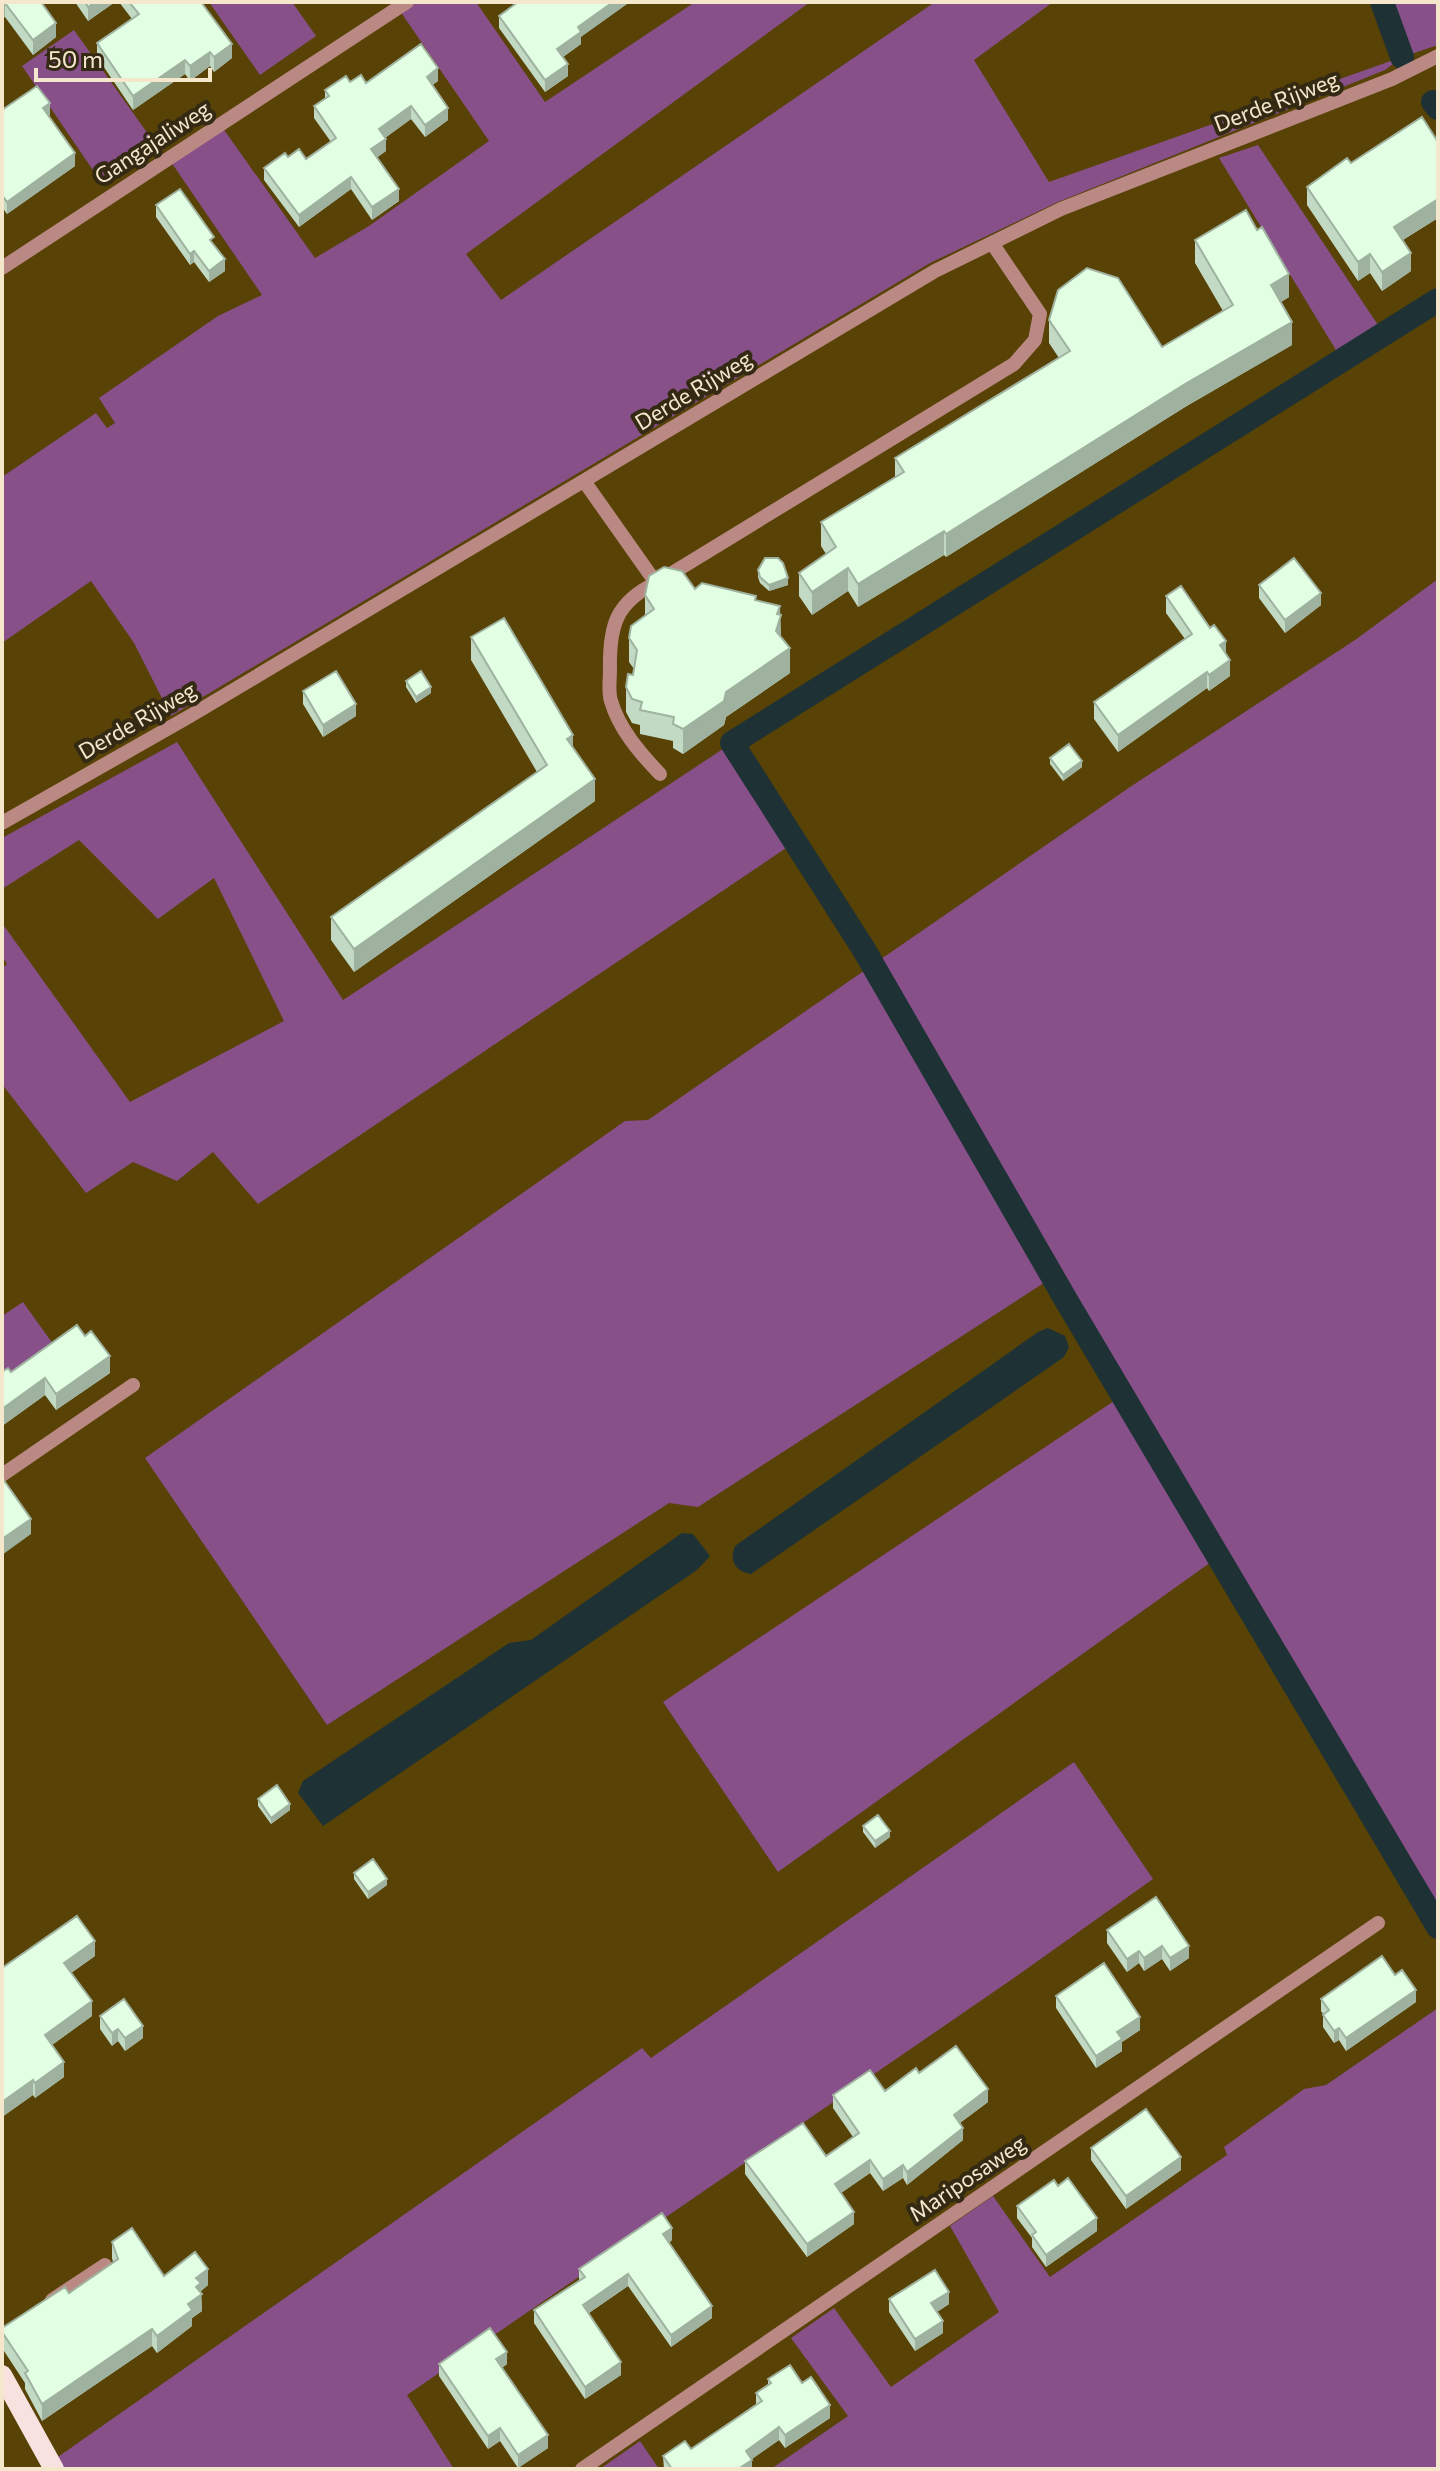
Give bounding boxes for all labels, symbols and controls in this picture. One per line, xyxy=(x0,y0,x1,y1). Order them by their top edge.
scale bar xyxy=(36,32,210,82)
text: 50 m xyxy=(48,44,103,73)
street label: Derde Rijweg xyxy=(1210,65,1342,137)
street label: Gangajaliweg xyxy=(89,95,215,189)
street label: Derde Rijweg xyxy=(630,345,756,435)
street label: Derde Rijweg xyxy=(73,675,201,765)
street label: Mariposaweg xyxy=(904,2129,1030,2227)

